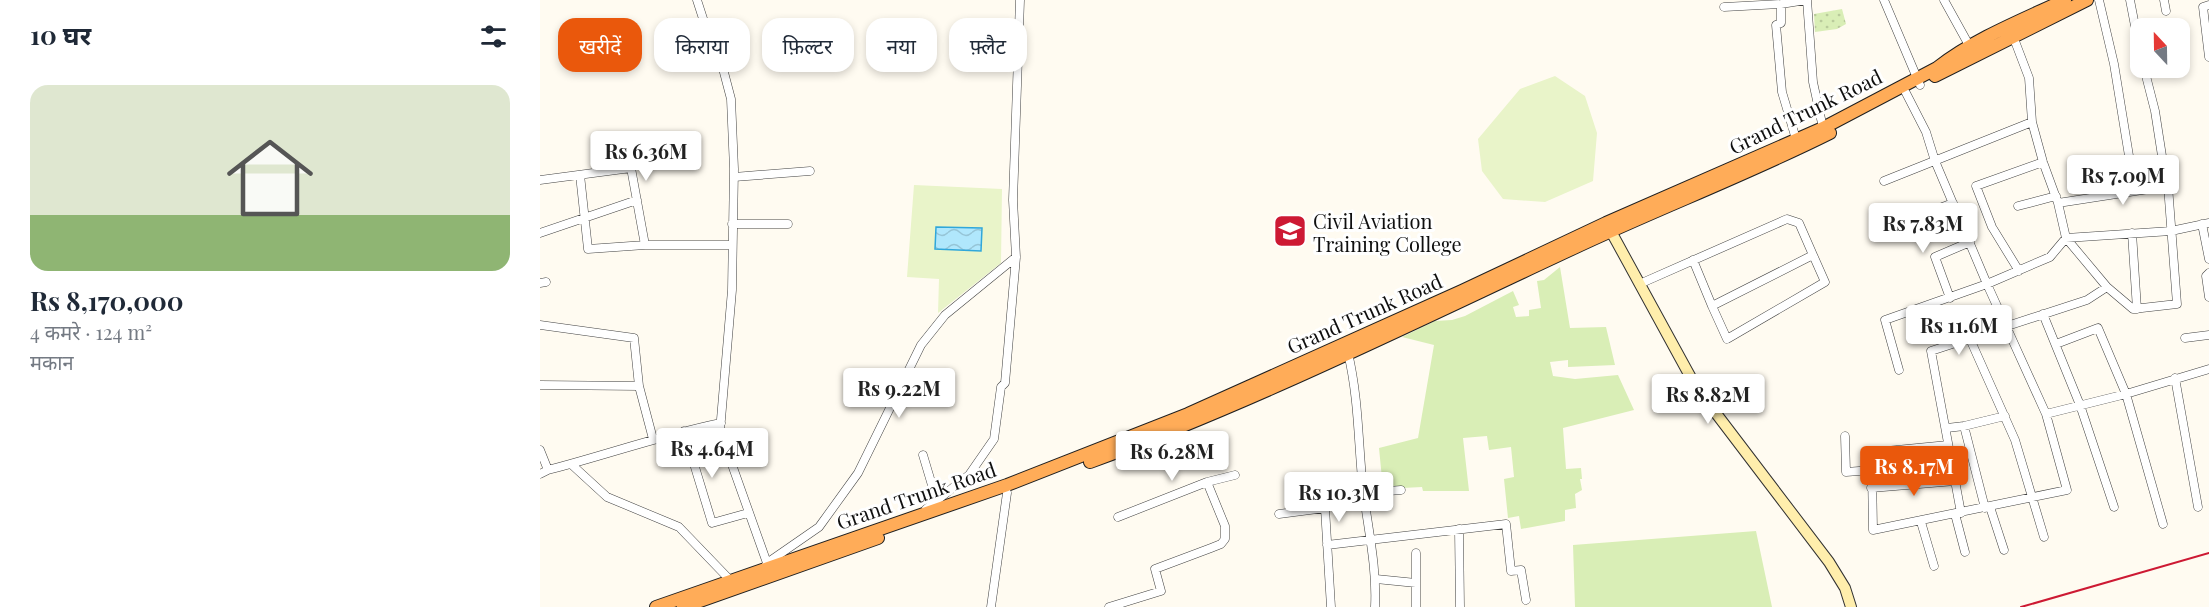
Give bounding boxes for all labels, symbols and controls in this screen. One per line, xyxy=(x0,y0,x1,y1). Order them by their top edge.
text: 10 घर xyxy=(30,17,91,52)
chip: खरीदें xyxy=(558,18,642,72)
chip: किराया xyxy=(654,18,750,72)
chip: फ़िल्टर xyxy=(762,18,854,72)
chip: नया xyxy=(866,18,937,72)
chip: फ़्लैट xyxy=(949,18,1027,72)
north arrow xyxy=(2130,18,2190,78)
map controls xyxy=(2130,18,2190,78)
icon: filters xyxy=(477,20,510,53)
street label: Grand Trunk Road xyxy=(1724,62,1886,160)
icon: home xyxy=(216,124,324,232)
pin: Rs 6.36M xyxy=(584,131,708,182)
text: Rs 6.36M xyxy=(604,137,688,164)
pin: Rs 7.09M xyxy=(2061,155,2185,206)
text: Rs 7.09M xyxy=(2081,161,2165,188)
pin: Rs 7.83M xyxy=(1861,203,1985,254)
place label: Civil Aviation Training College xyxy=(1313,207,1462,257)
text: Rs 7.83M xyxy=(1883,209,1963,236)
school or university icon: Civil Aviation Training College xyxy=(1272,213,1308,249)
street label: Grand Trunk Road xyxy=(1282,267,1446,359)
text: Rs 8,170,000 xyxy=(30,283,184,318)
pin: Rs 11.6M xyxy=(1897,305,2021,356)
text: Rs 11.6M xyxy=(1920,311,1998,338)
text: 4 कमरे · 124 m² xyxy=(30,318,152,345)
text: मकान xyxy=(30,348,74,375)
pin: Rs 9.22M xyxy=(837,368,961,419)
text: Rs 9.22M xyxy=(857,374,941,401)
pin: Rs 8.82M xyxy=(1646,374,1770,425)
text: Rs 8.82M xyxy=(1666,380,1750,407)
pin: Rs 4.64M xyxy=(650,428,774,479)
pin: Rs 6.28M xyxy=(1110,431,1234,482)
text: Rs 4.64M xyxy=(670,434,754,461)
text: Rs 6.28M xyxy=(1130,437,1214,464)
pin: Rs 8.17M xyxy=(1852,446,1976,497)
text: Rs 8.17M xyxy=(1874,452,1954,479)
street label: Grand Trunk Road xyxy=(833,455,1000,535)
pin: Rs 10.3M xyxy=(1277,472,1401,523)
text: Rs 10.3M xyxy=(1298,478,1380,505)

